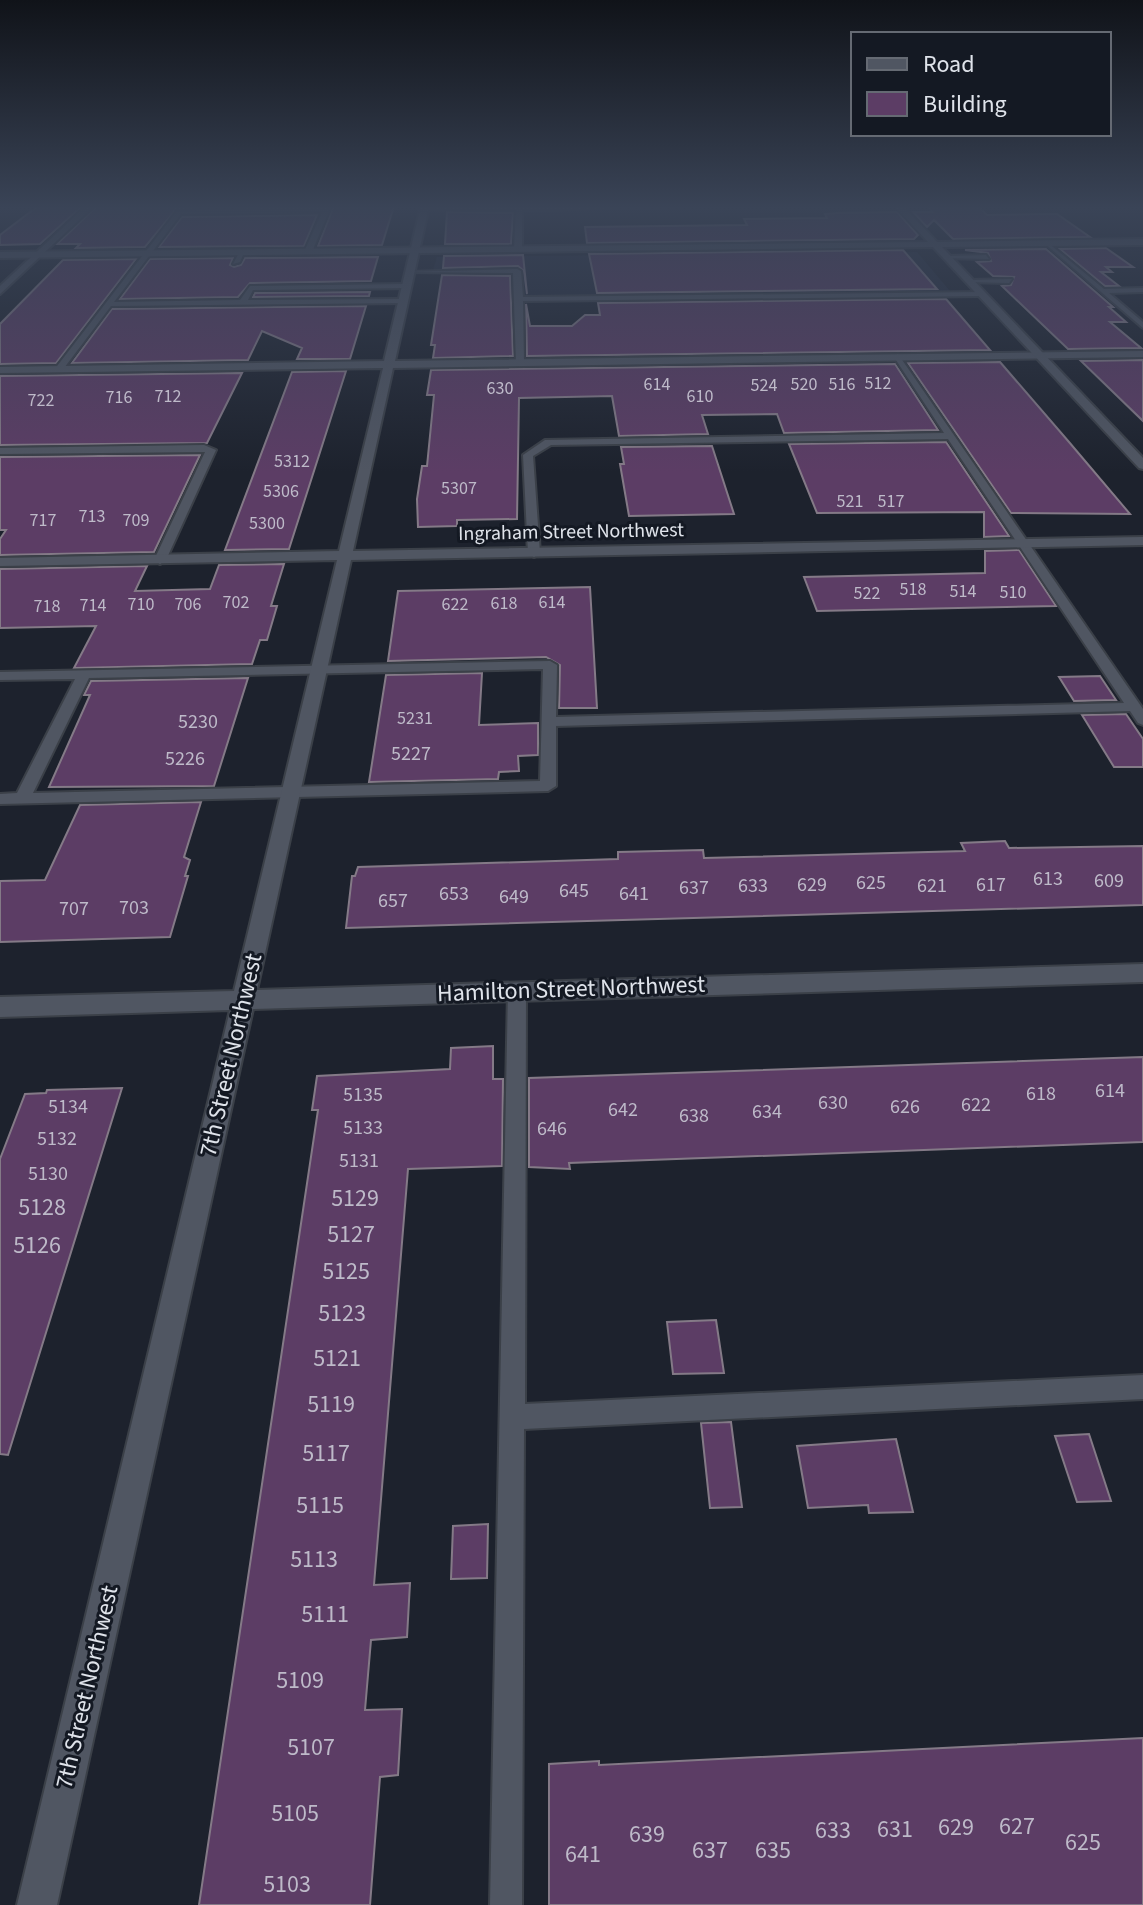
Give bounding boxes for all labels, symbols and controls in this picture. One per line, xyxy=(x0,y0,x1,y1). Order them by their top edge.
legend xyxy=(851,32,1111,136)
text: Road xyxy=(923,47,975,82)
text: Building xyxy=(923,87,1007,122)
house number: 512 xyxy=(865,371,891,396)
house number: 614 xyxy=(644,372,670,397)
house number: 520 xyxy=(791,372,817,397)
house number: 516 xyxy=(829,372,855,397)
house number: 524 xyxy=(751,373,777,398)
house number: 630 xyxy=(487,376,513,401)
house number: 712 xyxy=(155,384,181,409)
house number: 610 xyxy=(687,384,713,409)
house number: 716 xyxy=(106,385,132,410)
house number: 722 xyxy=(28,388,54,413)
house number: 5312 xyxy=(274,449,310,474)
house number: 5307 xyxy=(441,476,477,501)
house number: 5306 xyxy=(263,479,299,504)
house number: 521 xyxy=(837,489,863,514)
house number: 517 xyxy=(878,489,904,514)
house number: 713 xyxy=(79,504,105,529)
house number: 717 xyxy=(30,508,56,533)
house number: 709 xyxy=(123,508,149,533)
house number: 5300 xyxy=(249,511,285,536)
street label: Ingraham Street Northwest xyxy=(458,516,684,548)
house number: 518 xyxy=(900,577,926,602)
house number: 514 xyxy=(950,579,976,604)
house number: 510 xyxy=(1000,580,1026,605)
house number: 522 xyxy=(854,581,880,606)
house number: 702 xyxy=(223,590,249,615)
house number: 614 xyxy=(539,590,565,615)
house number: 618 xyxy=(491,591,517,616)
house number: 710 xyxy=(128,592,154,617)
house number: 706 xyxy=(175,592,201,617)
house number: 622 xyxy=(442,592,468,617)
house number: 714 xyxy=(80,593,106,618)
house number: 718 xyxy=(34,594,60,619)
house number: 5231 xyxy=(397,706,433,731)
house number: 5230 xyxy=(178,708,218,736)
house number: 5227 xyxy=(391,740,431,768)
house number: 5226 xyxy=(165,745,205,773)
house number: 613 xyxy=(1033,865,1063,893)
house number: 609 xyxy=(1094,867,1124,895)
house number: 625 xyxy=(856,869,886,897)
house number: 629 xyxy=(797,871,827,899)
house number: 617 xyxy=(976,871,1006,899)
house number: 633 xyxy=(738,872,768,900)
house number: 621 xyxy=(917,872,947,900)
house number: 637 xyxy=(679,874,709,902)
house number: 645 xyxy=(559,877,589,905)
house number: 653 xyxy=(439,880,469,908)
house number: 641 xyxy=(619,880,649,908)
house number: 649 xyxy=(499,883,529,911)
house number: 657 xyxy=(378,887,408,915)
house number: 703 xyxy=(119,894,149,922)
house number: 707 xyxy=(59,895,89,923)
street label: 7th Street Northwest xyxy=(191,950,271,1160)
street label: Hamilton Street Northwest xyxy=(436,967,706,1011)
house number: 614 xyxy=(1095,1077,1125,1105)
house number: 618 xyxy=(1026,1080,1056,1108)
house number: 5135 xyxy=(343,1081,383,1109)
house number: 630 xyxy=(818,1089,848,1117)
house number: 622 xyxy=(961,1091,991,1119)
house number: 5134 xyxy=(48,1093,88,1121)
house number: 626 xyxy=(890,1093,920,1121)
house number: 642 xyxy=(608,1096,638,1124)
house number: 634 xyxy=(752,1098,782,1126)
house number: 638 xyxy=(679,1102,709,1130)
house number: 5133 xyxy=(343,1114,383,1142)
house number: 646 xyxy=(537,1115,567,1143)
house number: 5132 xyxy=(37,1125,77,1153)
house number: 5131 xyxy=(339,1147,379,1175)
house number: 5130 xyxy=(28,1160,68,1188)
house number: 5129 xyxy=(331,1181,379,1216)
house number: 5128 xyxy=(18,1190,66,1225)
house number: 5127 xyxy=(327,1217,375,1252)
house number: 5126 xyxy=(13,1228,61,1263)
house number: 5125 xyxy=(322,1254,370,1289)
house number: 5123 xyxy=(318,1296,366,1331)
house number: 5121 xyxy=(313,1341,361,1376)
house number: 5119 xyxy=(307,1387,355,1422)
house number: 5117 xyxy=(302,1436,350,1471)
house number: 5115 xyxy=(296,1488,344,1523)
house number: 5113 xyxy=(290,1542,338,1577)
street label: 7th Street Northwest xyxy=(47,1582,127,1792)
house number: 5111 xyxy=(301,1597,349,1632)
house number: 5109 xyxy=(276,1663,324,1698)
house number: 5107 xyxy=(287,1730,335,1765)
house number: 5105 xyxy=(271,1796,319,1831)
house number: 627 xyxy=(999,1809,1035,1844)
house number: 629 xyxy=(938,1810,974,1845)
house number: 631 xyxy=(877,1812,913,1847)
house number: 633 xyxy=(815,1813,851,1848)
house number: 639 xyxy=(629,1817,665,1852)
house number: 625 xyxy=(1065,1825,1101,1860)
house number: 637 xyxy=(692,1833,728,1868)
house number: 635 xyxy=(755,1833,791,1868)
house number: 641 xyxy=(565,1837,601,1872)
house number: 5103 xyxy=(263,1867,311,1902)

